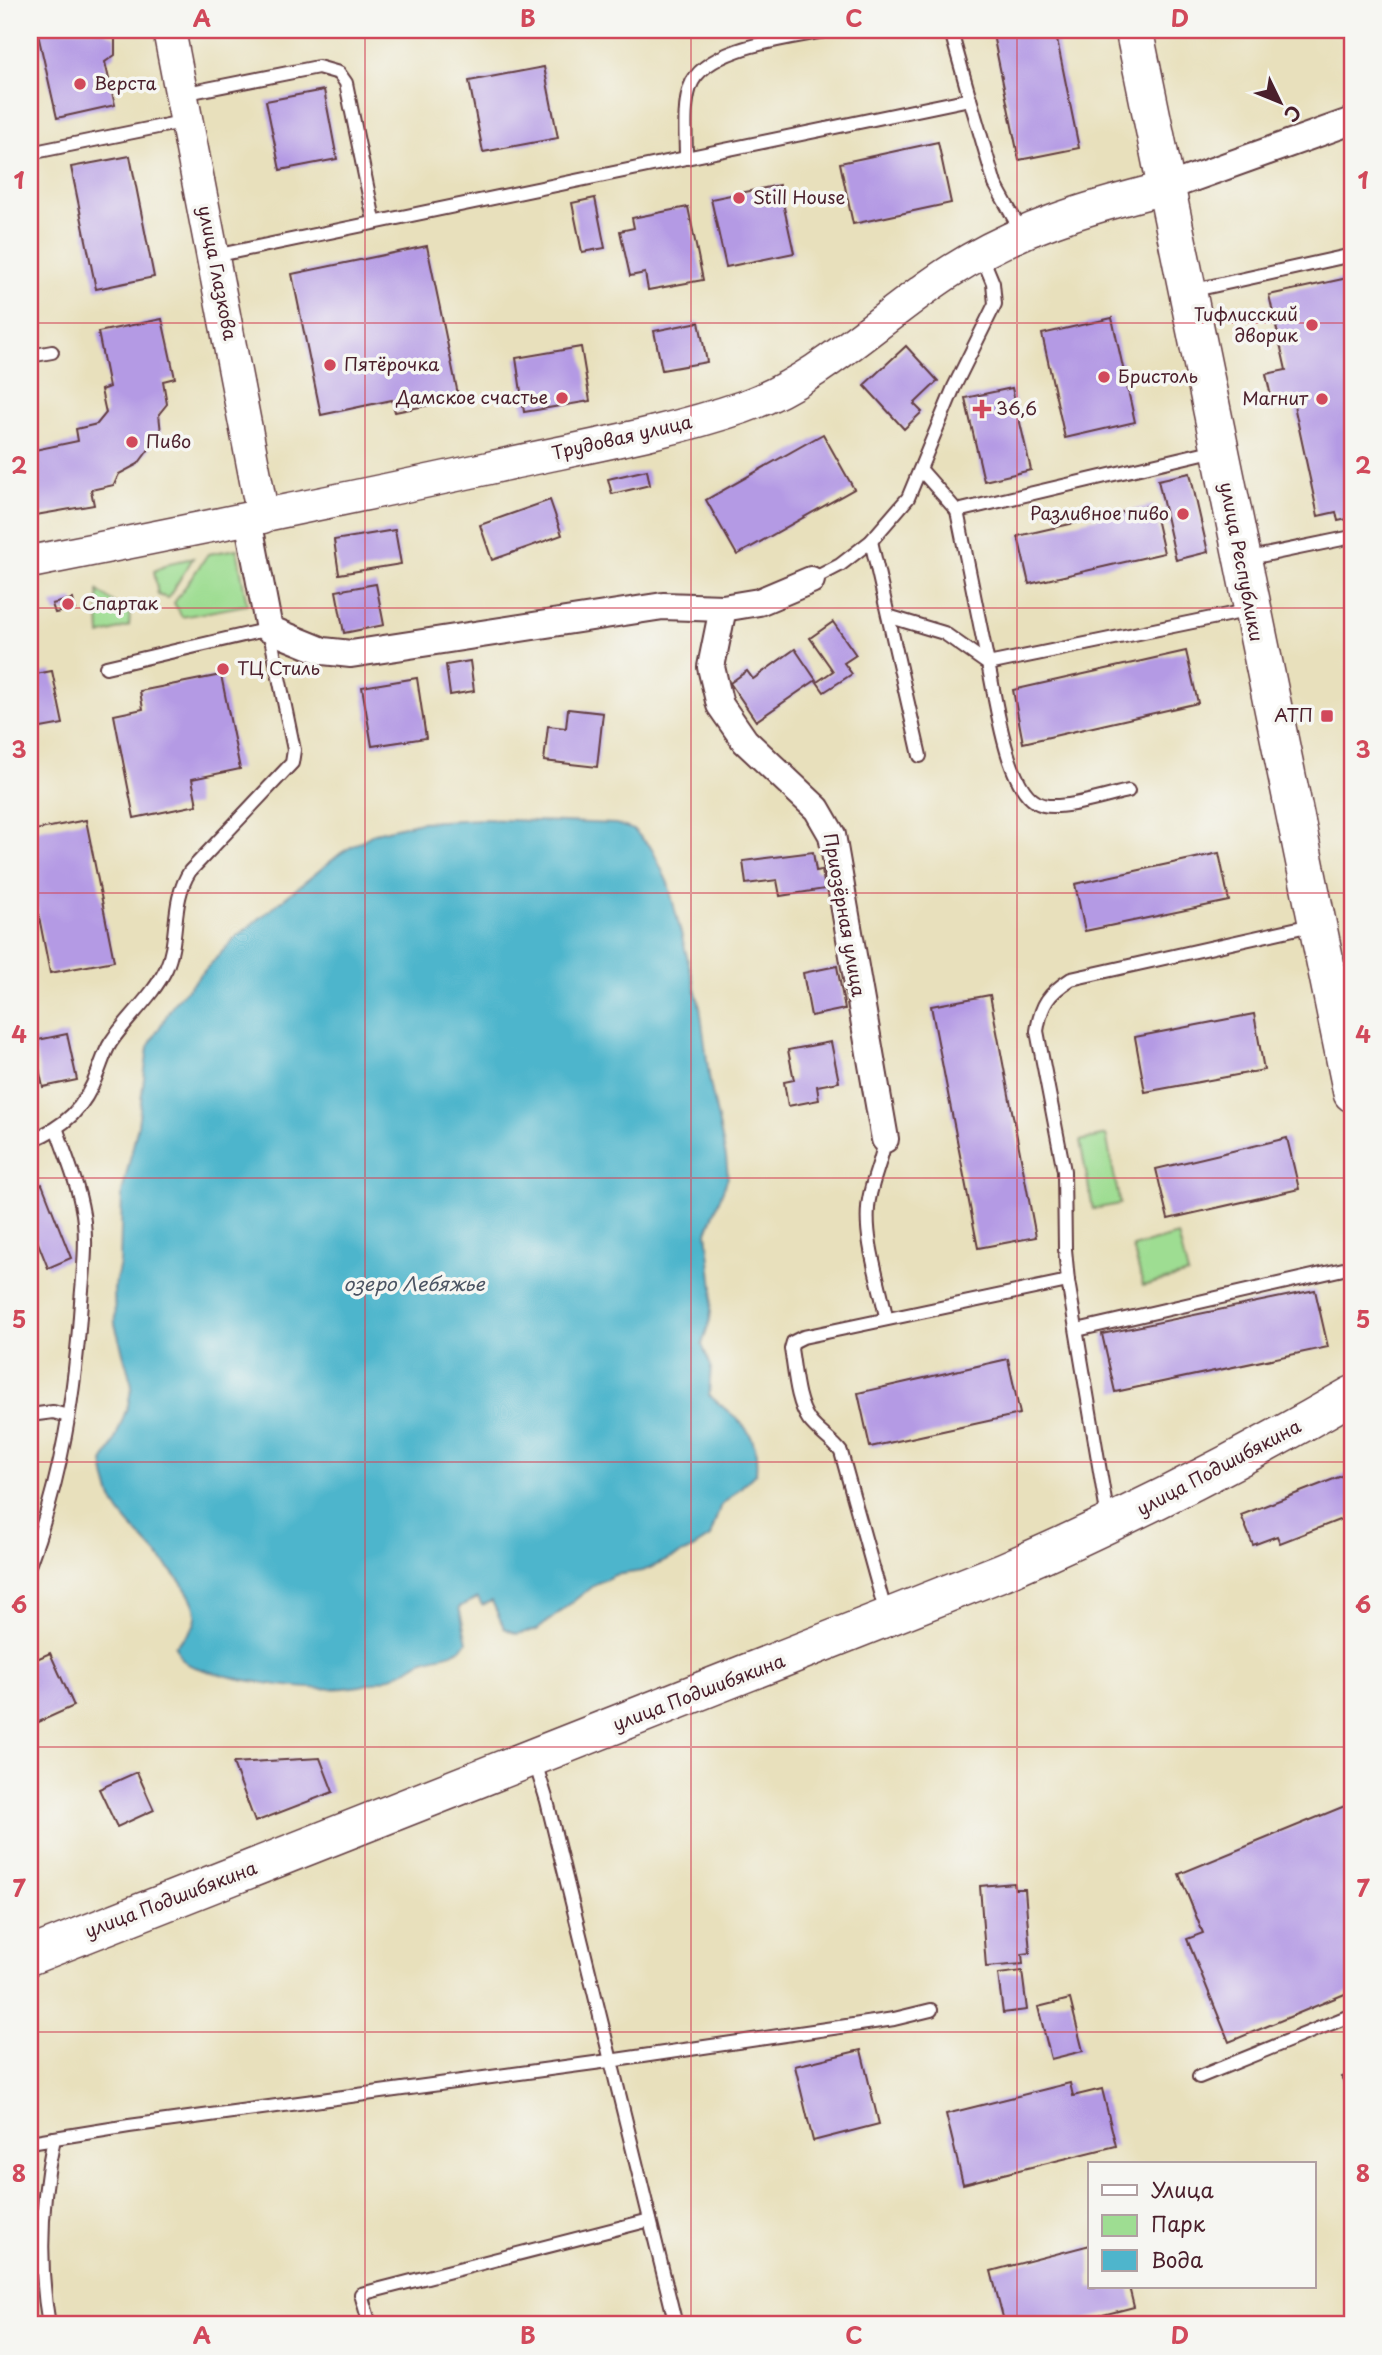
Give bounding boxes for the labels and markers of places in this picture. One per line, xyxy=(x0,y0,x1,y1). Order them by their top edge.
place label: Верста xyxy=(94,69,156,96)
marker: Верста xyxy=(72,76,88,92)
place label: Still House xyxy=(753,183,845,210)
marker: Still House xyxy=(731,190,747,206)
place label: Тифлисский дворик xyxy=(1194,300,1298,348)
marker: Тифлисский дворик xyxy=(1304,317,1320,333)
place label: Пятёрочка xyxy=(344,350,440,377)
marker: Пятёрочка xyxy=(322,357,338,373)
place label: Бристоль xyxy=(1118,362,1198,389)
marker: Бристоль xyxy=(1096,369,1112,385)
place label: Дамское счастье xyxy=(395,383,548,410)
place label: Магнит xyxy=(1242,384,1309,411)
marker: Дамское счастье xyxy=(554,390,570,406)
marker: Магнит xyxy=(1314,391,1330,407)
place label: 36,6 xyxy=(996,394,1037,421)
marker: 36,6 xyxy=(974,401,990,417)
place label: Пиво xyxy=(146,427,191,454)
marker: Пиво xyxy=(124,434,140,450)
place label: Разливное пиво xyxy=(1030,499,1169,526)
marker: Разливное пиво xyxy=(1175,506,1191,522)
place label: Спартак xyxy=(82,589,159,616)
marker: Спартак xyxy=(60,596,76,612)
place label: ТЦ Стиль xyxy=(237,654,320,681)
marker: ТЦ Стиль xyxy=(215,661,231,677)
place label: АТП xyxy=(1274,701,1313,728)
marker: АТП xyxy=(1319,708,1335,724)

